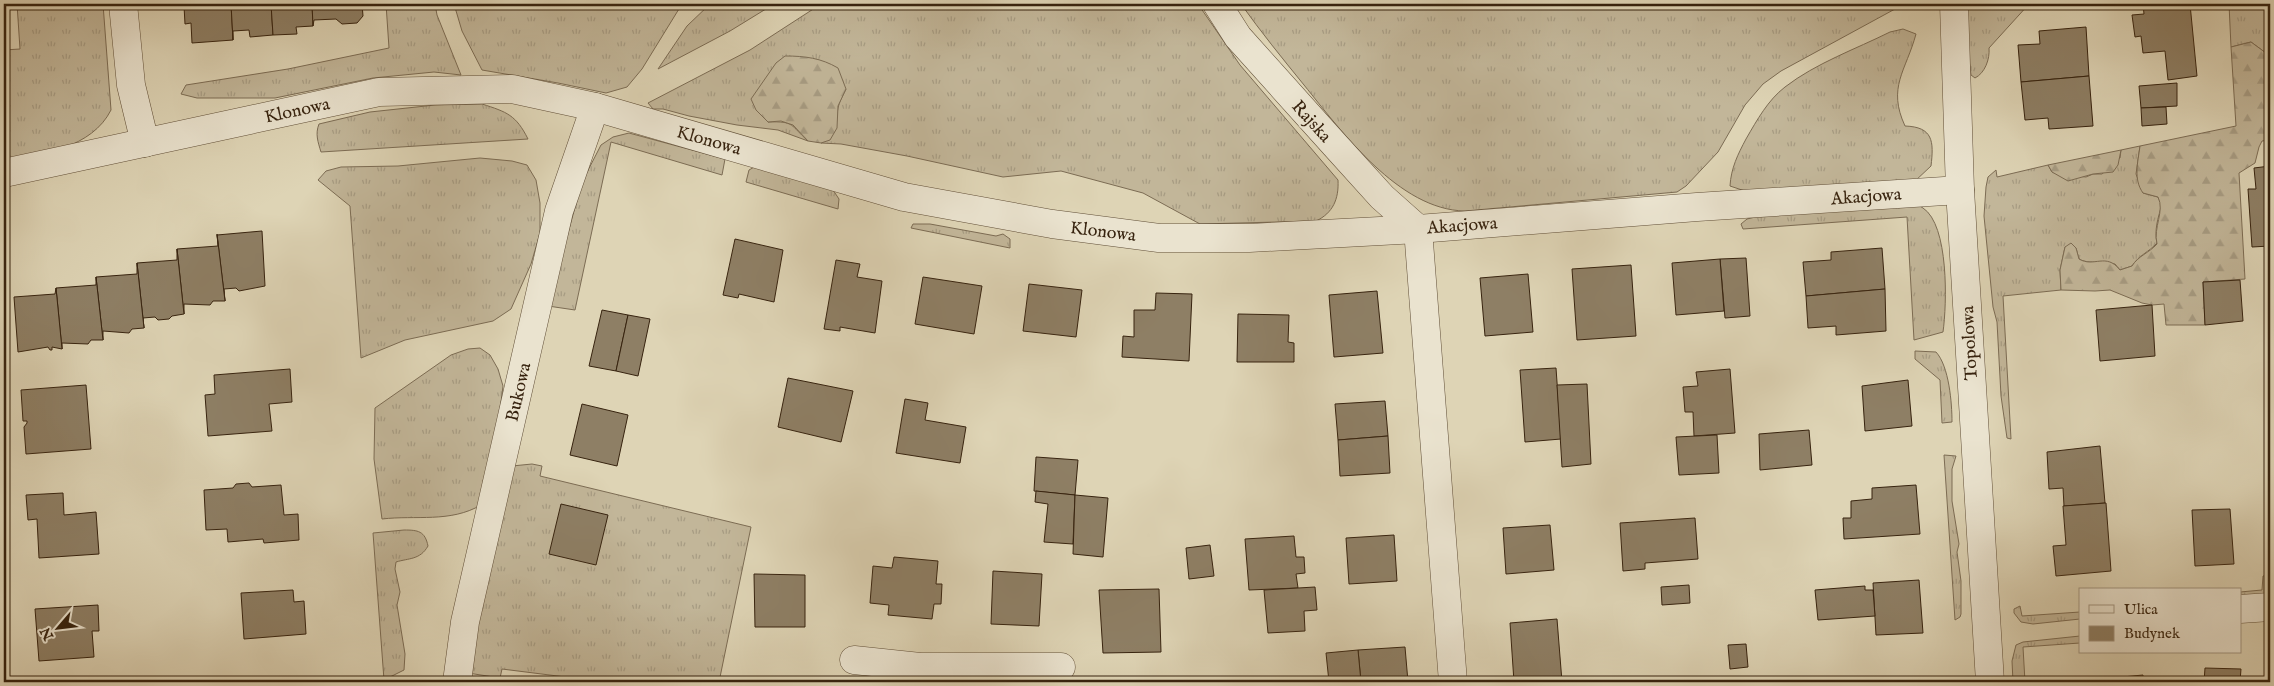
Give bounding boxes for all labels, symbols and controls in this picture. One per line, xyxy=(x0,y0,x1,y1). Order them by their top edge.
street label: Klonowa xyxy=(263,93,332,130)
street label: Rajska xyxy=(1286,96,1336,148)
street label: Klonowa xyxy=(674,121,744,162)
street label: Akacjowa xyxy=(1829,184,1902,212)
street label: Akacjowa xyxy=(1425,213,1498,241)
street label: Klonowa xyxy=(1069,217,1137,248)
street label: Topolowa xyxy=(1957,305,1984,381)
street label: Bukowa xyxy=(502,360,537,424)
legend xyxy=(2079,588,2242,654)
text: Ulica xyxy=(2124,600,2158,619)
north arrow xyxy=(32,604,82,654)
text: N xyxy=(37,624,59,644)
text: Budynek xyxy=(2124,624,2181,643)

